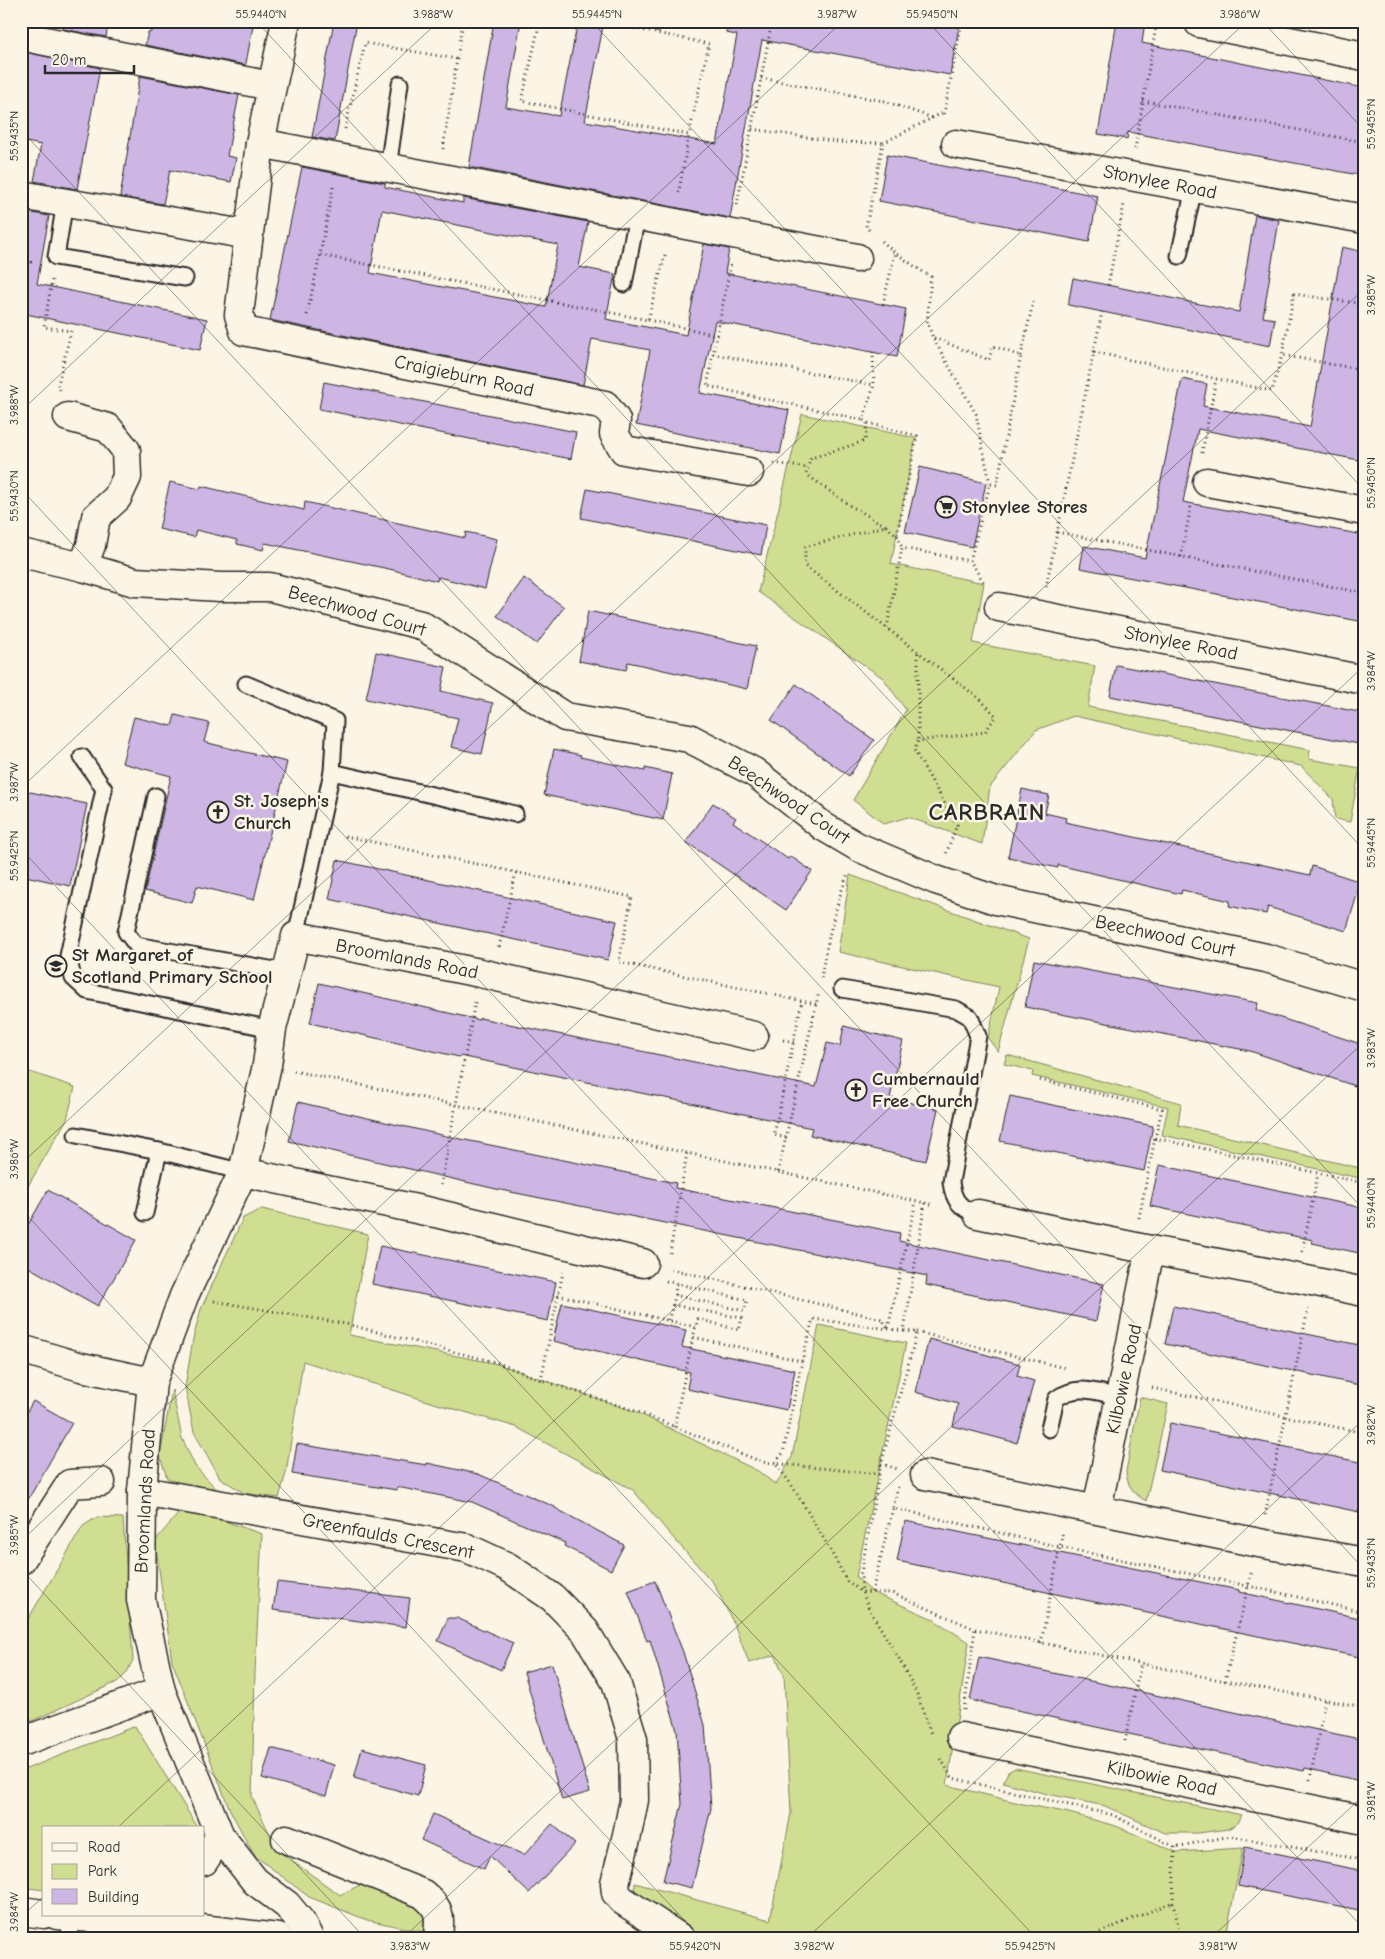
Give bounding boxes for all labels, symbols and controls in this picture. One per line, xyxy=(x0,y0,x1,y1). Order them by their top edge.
text: 55.9440°N xyxy=(235,7,287,21)
text: 3.988°W xyxy=(413,7,454,21)
text: 55.9445°N xyxy=(572,7,622,21)
text: 3.987°W xyxy=(817,7,857,21)
text: 55.9450°N xyxy=(906,7,958,21)
text: 3.986°W xyxy=(1220,7,1261,21)
scale bar xyxy=(45,42,134,74)
text: 20 m xyxy=(52,51,86,69)
text: 55.9455°N xyxy=(1364,99,1378,149)
text: 55.9435°N xyxy=(7,111,21,161)
street label: Stonylee Road xyxy=(1101,160,1219,204)
text: 3.985°W xyxy=(1364,274,1378,315)
street label: Craigieburn Road xyxy=(392,350,536,402)
text: 3.988°W xyxy=(7,384,21,425)
text: 55.9450°N xyxy=(1364,457,1378,509)
text: 55.9430°N xyxy=(7,470,21,522)
supermarket icon: Stonylee Stores xyxy=(934,495,958,519)
place label: Stonylee Stores xyxy=(962,496,1087,518)
street label: Beechwood Court xyxy=(286,581,429,641)
street label: Stonylee Road xyxy=(1122,621,1240,665)
text: 3.984°W xyxy=(1364,651,1378,691)
street label: Beechwood Court xyxy=(724,751,855,849)
text: 3.987°W xyxy=(7,762,21,802)
place label: St. Joseph's Church xyxy=(234,790,329,834)
district label: CARBRAIN xyxy=(929,798,1045,826)
church icon: St. Joseph's Church xyxy=(206,800,230,824)
text: 55.9445°N xyxy=(1364,818,1378,868)
text: 55.9425°N xyxy=(7,831,21,881)
street label: Beechwood Court xyxy=(1093,910,1237,962)
street label: Broomlands Road xyxy=(334,934,480,984)
place label: St Margaret of Scotland Primary School xyxy=(72,944,273,988)
school or university icon: St Margaret of Scotland Primary School xyxy=(44,954,68,978)
text: 3.983°W xyxy=(1364,1027,1378,1068)
place label: Cumbernauld Free Church xyxy=(872,1068,980,1112)
church icon: Cumbernauld Free Church xyxy=(844,1078,868,1102)
text: 3.986°W xyxy=(7,1138,21,1179)
text: 55.9440°N xyxy=(1364,1177,1378,1229)
street label: Kilbowie Road xyxy=(1102,1322,1146,1436)
text: 3.982°W xyxy=(1364,1404,1378,1445)
street label: Broomlands Road xyxy=(130,1428,160,1574)
street label: Greenfaulds Crescent xyxy=(300,1509,476,1564)
text: 3.985°W xyxy=(7,1514,21,1555)
text: 55.9435°N xyxy=(1364,1538,1378,1588)
street label: Kilbowie Road xyxy=(1105,1756,1219,1800)
text: 3.981°W xyxy=(1364,1781,1378,1820)
legend xyxy=(42,1826,205,1916)
text: Road xyxy=(88,1838,120,1856)
text: Park xyxy=(88,1862,117,1880)
text: Building xyxy=(88,1888,139,1906)
text: 3.984°W xyxy=(7,1892,21,1932)
text: 3.983°W xyxy=(390,1939,431,1953)
text: 55.9420°N xyxy=(669,1939,721,1953)
text: 3.982°W xyxy=(794,1939,835,1953)
text: 55.9425°N xyxy=(1005,1939,1055,1953)
text: 3.981°W xyxy=(1199,1939,1238,1953)

